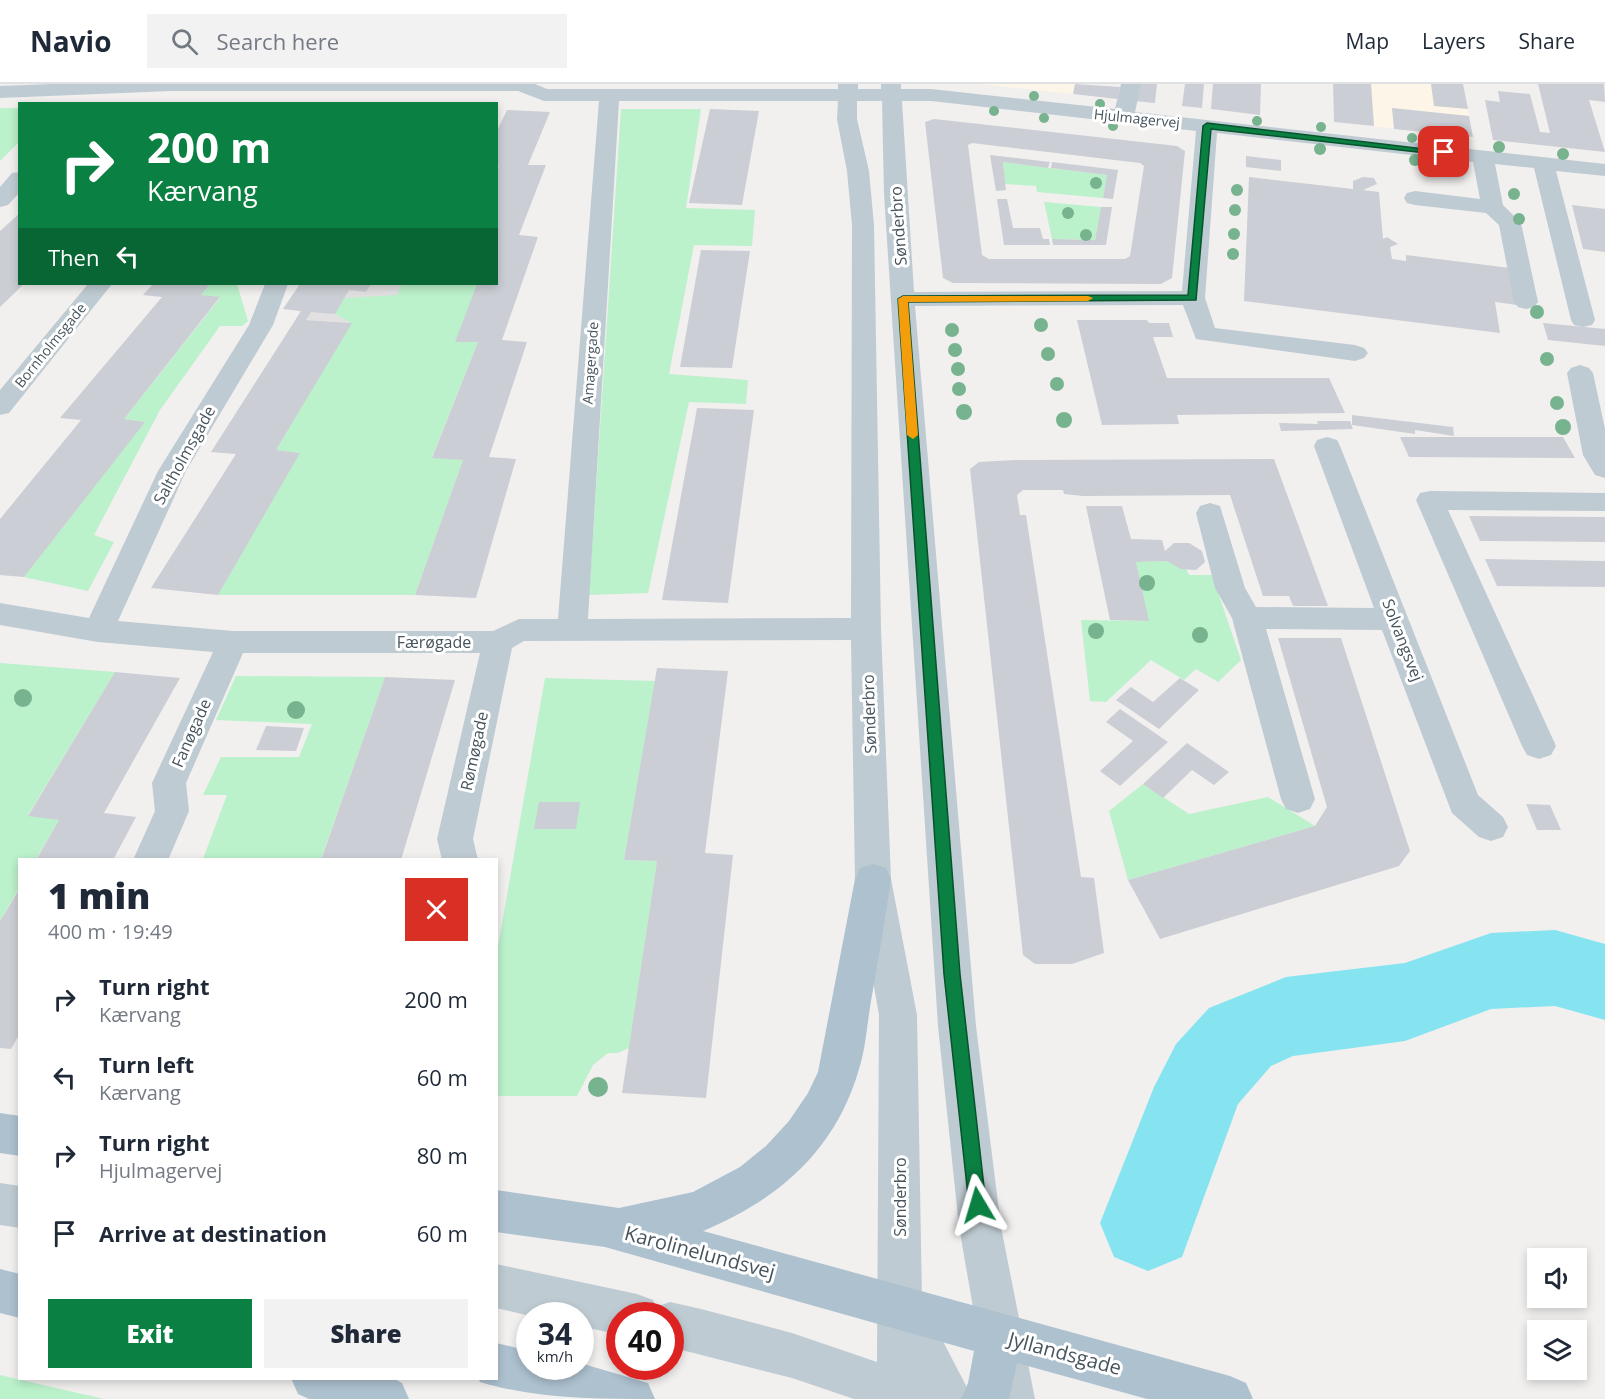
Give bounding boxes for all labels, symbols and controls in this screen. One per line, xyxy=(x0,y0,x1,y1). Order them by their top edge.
search box xyxy=(147,14,567,68)
text: Navio xyxy=(30,22,111,60)
icon: search xyxy=(168,25,201,58)
text: Search here xyxy=(216,26,339,56)
text: Map xyxy=(1346,27,1389,55)
text: Layers xyxy=(1422,27,1486,55)
text: Share xyxy=(1519,27,1575,55)
street label: Hjulmagervej xyxy=(1093,104,1181,132)
text: 200 m xyxy=(147,118,271,175)
icon: right xyxy=(48,126,126,204)
pin xyxy=(1418,126,1469,177)
icon: arrive xyxy=(1427,135,1460,168)
text: Kærvang xyxy=(147,172,258,209)
street label: Sønderbro xyxy=(884,186,912,266)
icon: left xyxy=(111,240,144,273)
text: Then xyxy=(48,242,99,272)
street label: Bornholmsgade xyxy=(10,299,90,391)
street label: Amagergade xyxy=(578,321,602,405)
street label: Saltholmsgade xyxy=(148,402,220,508)
street label: Solvangsvej xyxy=(1377,596,1429,684)
street label: Færøgade xyxy=(397,631,471,653)
street label: Sønderbro xyxy=(857,674,881,754)
street label: Fanøgade xyxy=(166,695,216,771)
street label: Rømøgade xyxy=(455,709,493,793)
text: 1 min xyxy=(48,871,150,920)
button: close xyxy=(405,878,468,941)
text: 400 m · 19:49 xyxy=(48,918,173,945)
text: Turn right xyxy=(99,971,210,1001)
icon: right xyxy=(48,983,81,1016)
text: 200 m xyxy=(404,984,468,1014)
text: Kærvang xyxy=(99,1001,181,1028)
text: Turn left xyxy=(99,1049,194,1079)
icon: left xyxy=(48,1061,81,1094)
text: 60 m xyxy=(417,1062,468,1092)
text: Kærvang xyxy=(99,1079,181,1106)
text: Turn right xyxy=(99,1127,210,1157)
icon: right xyxy=(48,1139,81,1172)
text: 80 m xyxy=(417,1140,468,1170)
text: Hjulmagervej xyxy=(99,1157,222,1184)
street label: Sønderbro xyxy=(889,1157,911,1237)
position arrow xyxy=(946,1173,1010,1237)
icon: arrive xyxy=(48,1217,81,1250)
text: Arrive at destination xyxy=(99,1218,327,1248)
text: 60 m xyxy=(417,1218,468,1248)
street label: Karolinelundsvej xyxy=(622,1219,778,1285)
map controls xyxy=(1527,1248,1587,1380)
button: sound xyxy=(1527,1248,1587,1308)
button: Exit xyxy=(48,1299,252,1368)
button: Share xyxy=(264,1299,468,1368)
speed limit sign: 40 xyxy=(606,1302,684,1380)
text: 34 xyxy=(538,1313,572,1354)
button: layers xyxy=(1527,1320,1587,1380)
street label: Jyllandsgade xyxy=(1004,1324,1125,1381)
text: km/h xyxy=(537,1346,573,1366)

